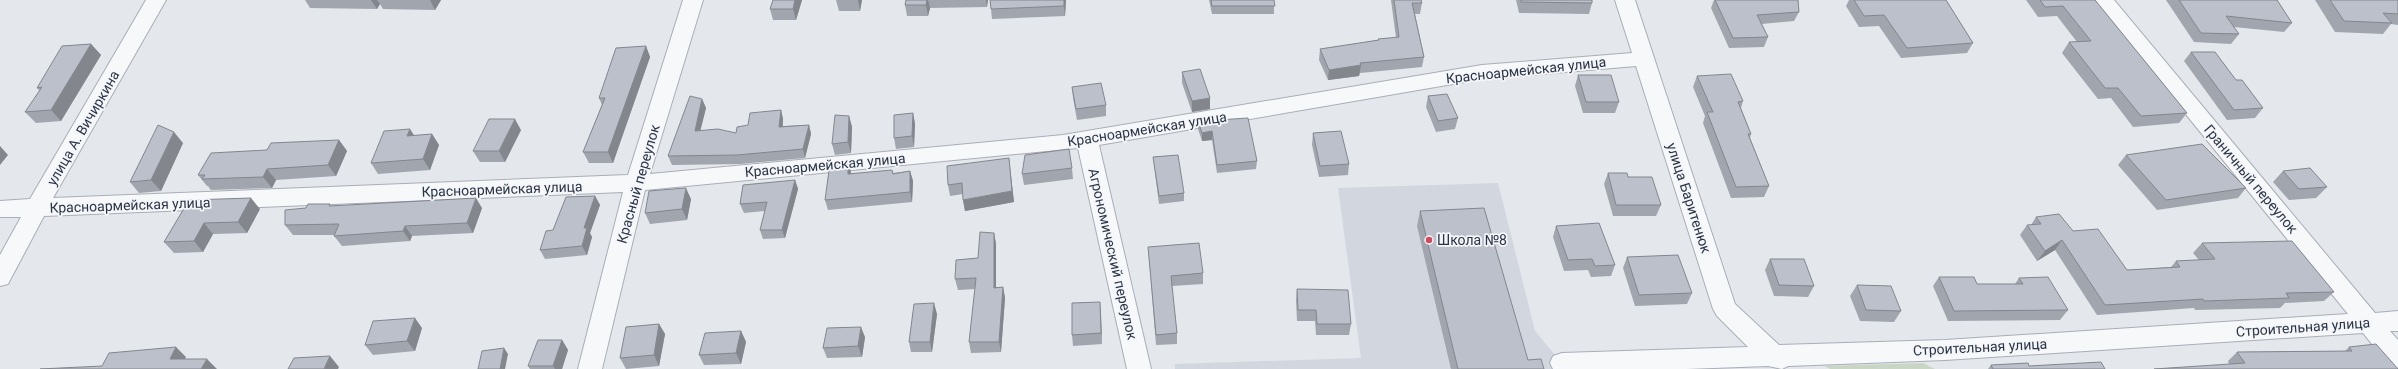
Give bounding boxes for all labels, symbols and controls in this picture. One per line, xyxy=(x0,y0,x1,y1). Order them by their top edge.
street label: Красноармейская улица xyxy=(1445,54,1607,86)
street label: улица А. Вичиркина xyxy=(44,68,122,188)
street label: Красноармейская улица xyxy=(1066,108,1228,150)
street label: Граничный переулок xyxy=(2201,121,2301,237)
street label: Красный переулок xyxy=(613,122,663,245)
street label: улица Баритенюк xyxy=(1664,141,1715,256)
street label: Красноармейская улица xyxy=(744,150,906,180)
street label: Агрономический переулок xyxy=(1085,167,1141,342)
street label: Красноармейская улица xyxy=(421,178,583,200)
street label: Красноармейская улица xyxy=(49,194,211,216)
place label: Школа №8 xyxy=(1437,232,1507,248)
marker: Школа №8 xyxy=(1424,235,1434,245)
street label: Строительная улица xyxy=(2235,314,2371,340)
street label: Строительная улица xyxy=(1912,335,2048,359)

